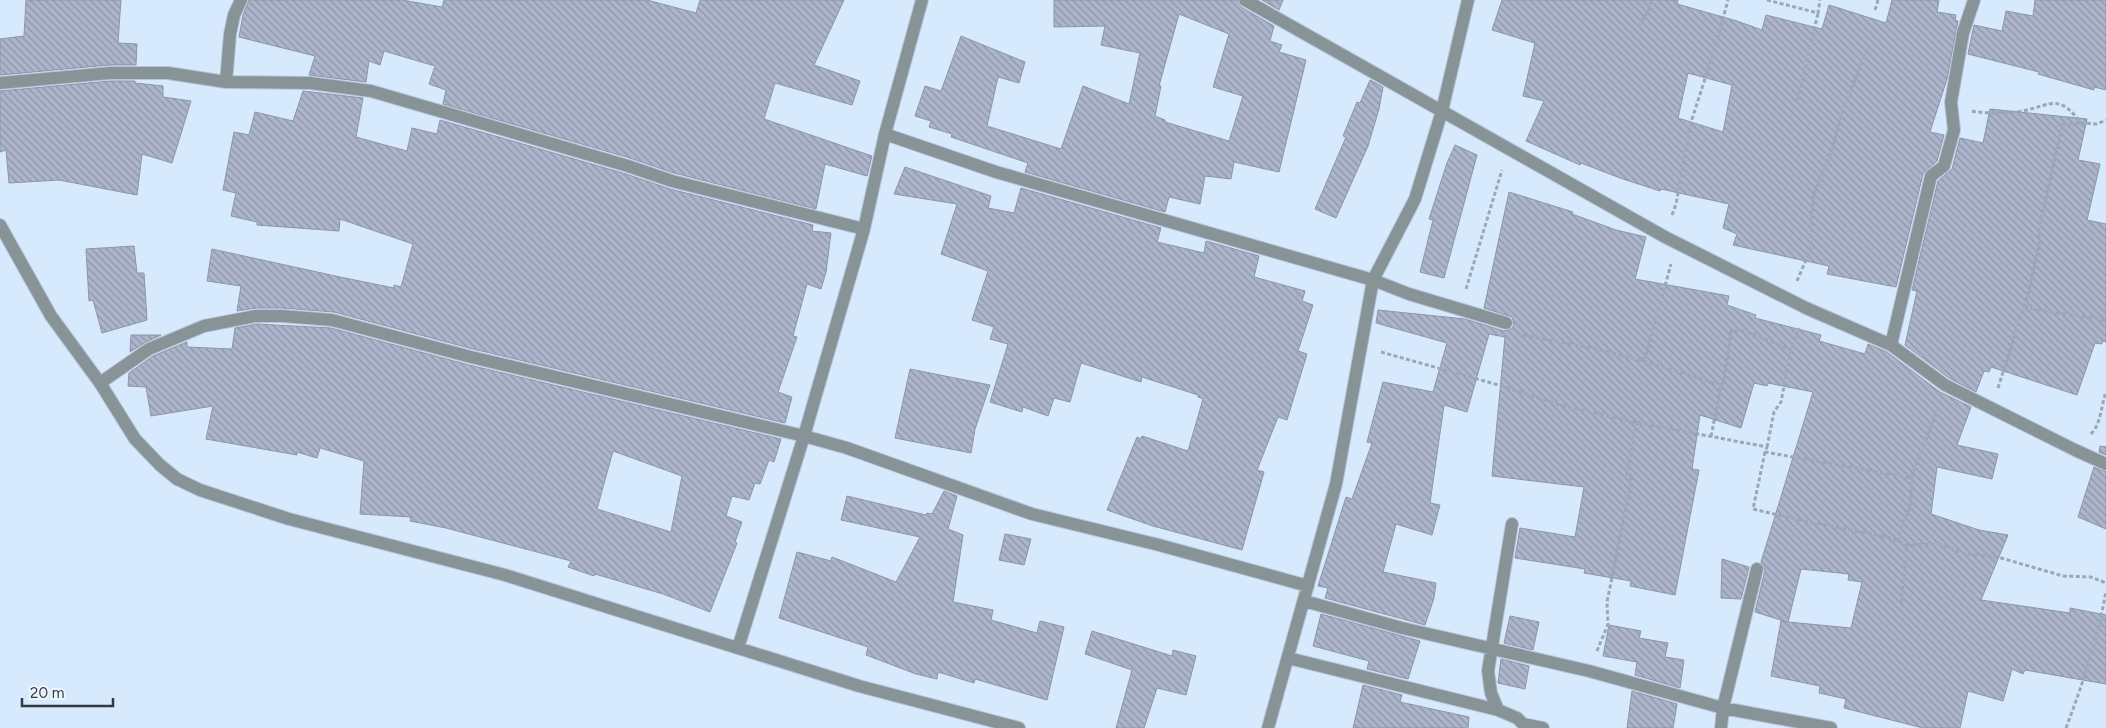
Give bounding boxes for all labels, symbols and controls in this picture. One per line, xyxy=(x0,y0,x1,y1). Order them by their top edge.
scale bar xyxy=(22,676,114,708)
text: 20 m xyxy=(30,684,64,702)

